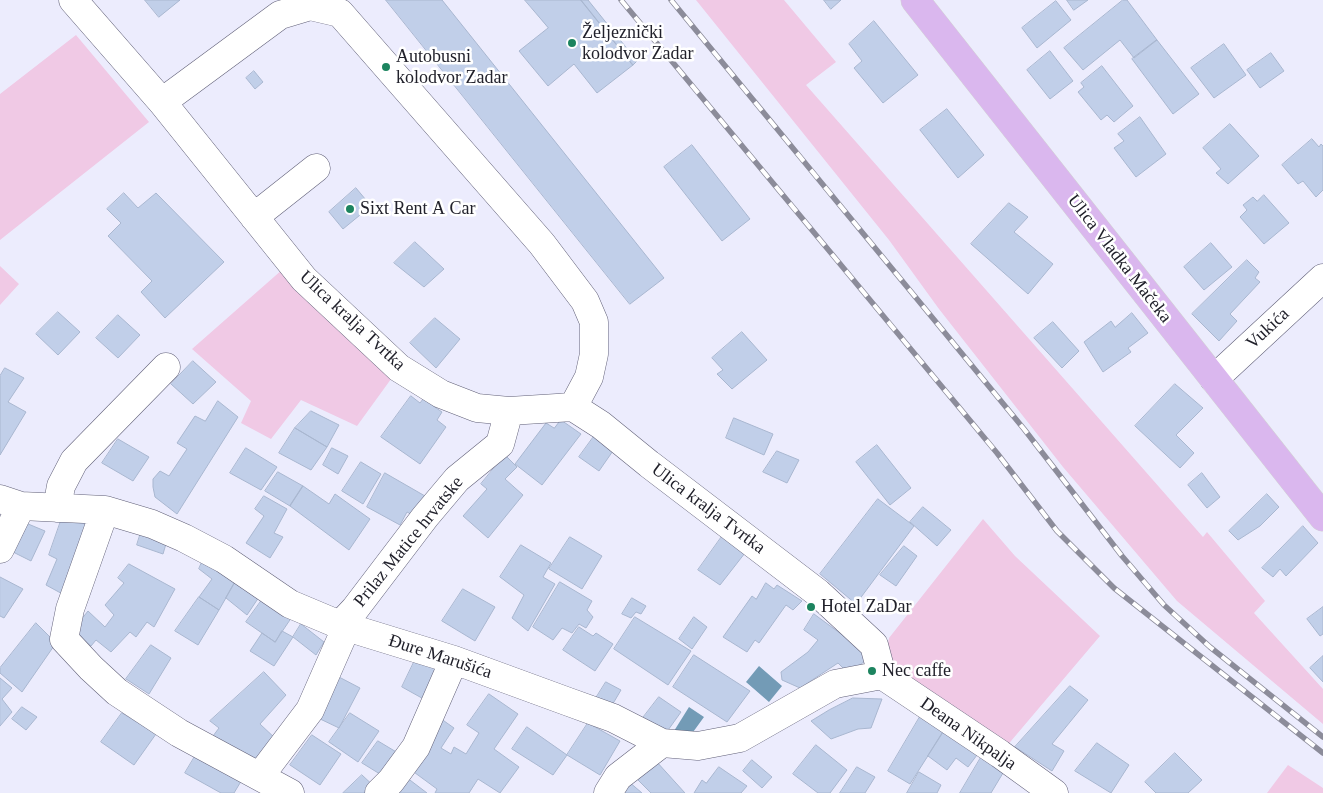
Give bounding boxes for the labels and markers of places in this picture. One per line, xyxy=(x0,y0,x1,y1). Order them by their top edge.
place label: Željeznički kolodvor Zadar xyxy=(582,22,693,64)
marker: Željeznički kolodvor Zadar xyxy=(566,37,578,49)
place label: Autobusni kolodvor Zadar xyxy=(396,46,507,88)
marker: Autobusni kolodvor Zadar xyxy=(380,61,392,73)
place label: Sixt Rent A Car xyxy=(360,198,475,220)
marker: Sixt Rent A Car xyxy=(344,203,356,215)
place label: Hotel ZaDar xyxy=(821,596,911,618)
marker: Hotel ZaDar xyxy=(805,601,817,613)
place label: Nec caffe xyxy=(882,660,951,682)
marker: Nec caffe xyxy=(866,665,878,677)

